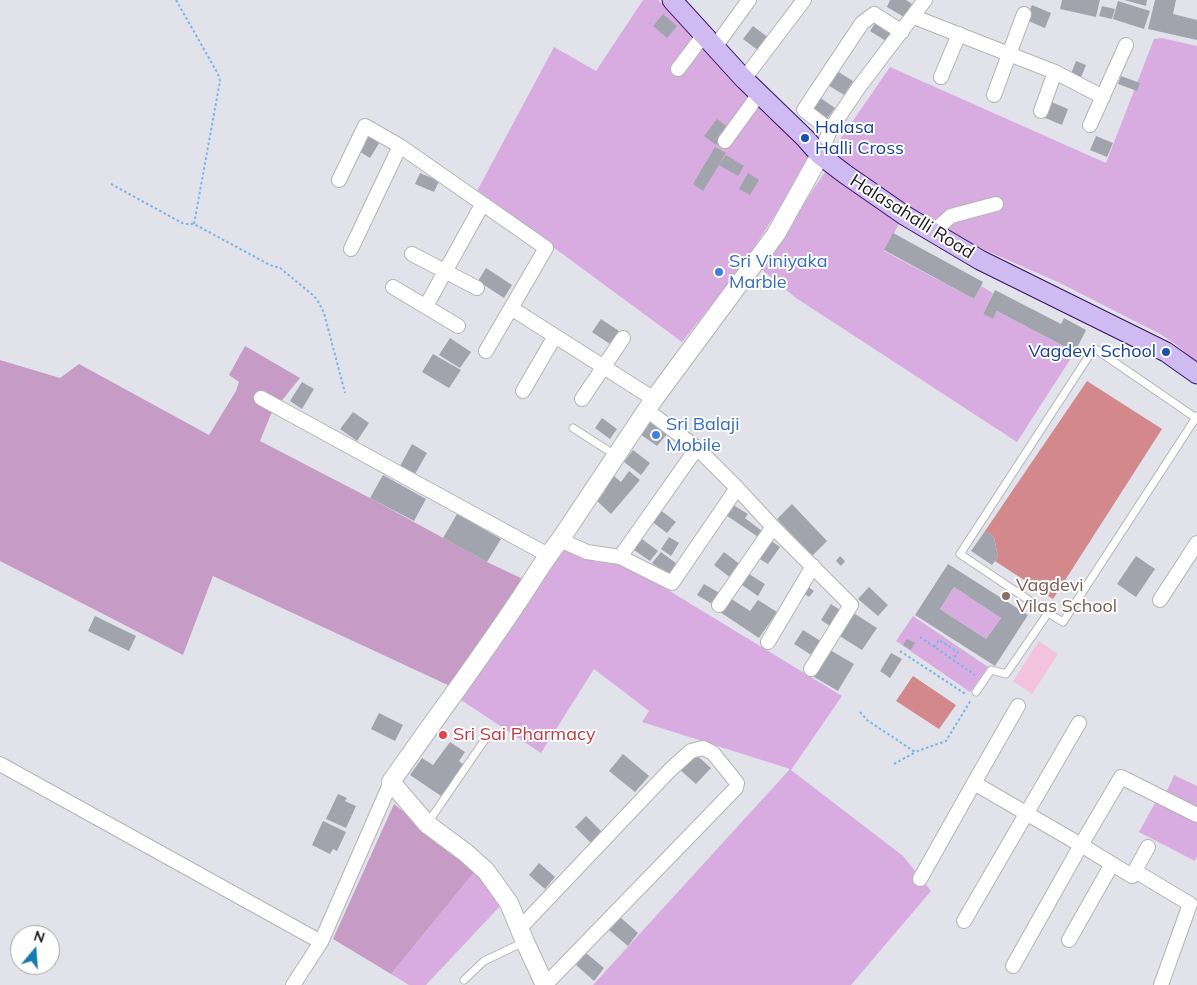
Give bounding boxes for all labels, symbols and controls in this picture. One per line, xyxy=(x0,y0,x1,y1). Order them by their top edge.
place label: Halasa Halli Cross xyxy=(815,117,904,160)
marker: Halasa Halli Cross xyxy=(799,132,811,144)
street label: Halasahalli Road xyxy=(846,170,978,264)
place label: Sri Viniyaka Marble xyxy=(729,251,828,294)
marker: Sri Viniyaka Marble xyxy=(713,266,725,278)
place label: Vagdevi School xyxy=(1028,341,1156,363)
marker: Vagdevi School xyxy=(1160,346,1172,358)
place label: Sri Balaji Mobile xyxy=(666,414,739,456)
marker: Sri Balaji Mobile xyxy=(650,429,662,441)
place label: Vagdevi Vilas School xyxy=(1016,575,1117,618)
marker: Vagdevi Vilas School xyxy=(1000,590,1012,602)
place label: Sri Sai Pharmacy xyxy=(453,724,595,746)
marker: Sri Sai Pharmacy xyxy=(437,729,449,741)
north arrow xyxy=(10,925,60,975)
text: N xyxy=(32,926,47,947)

